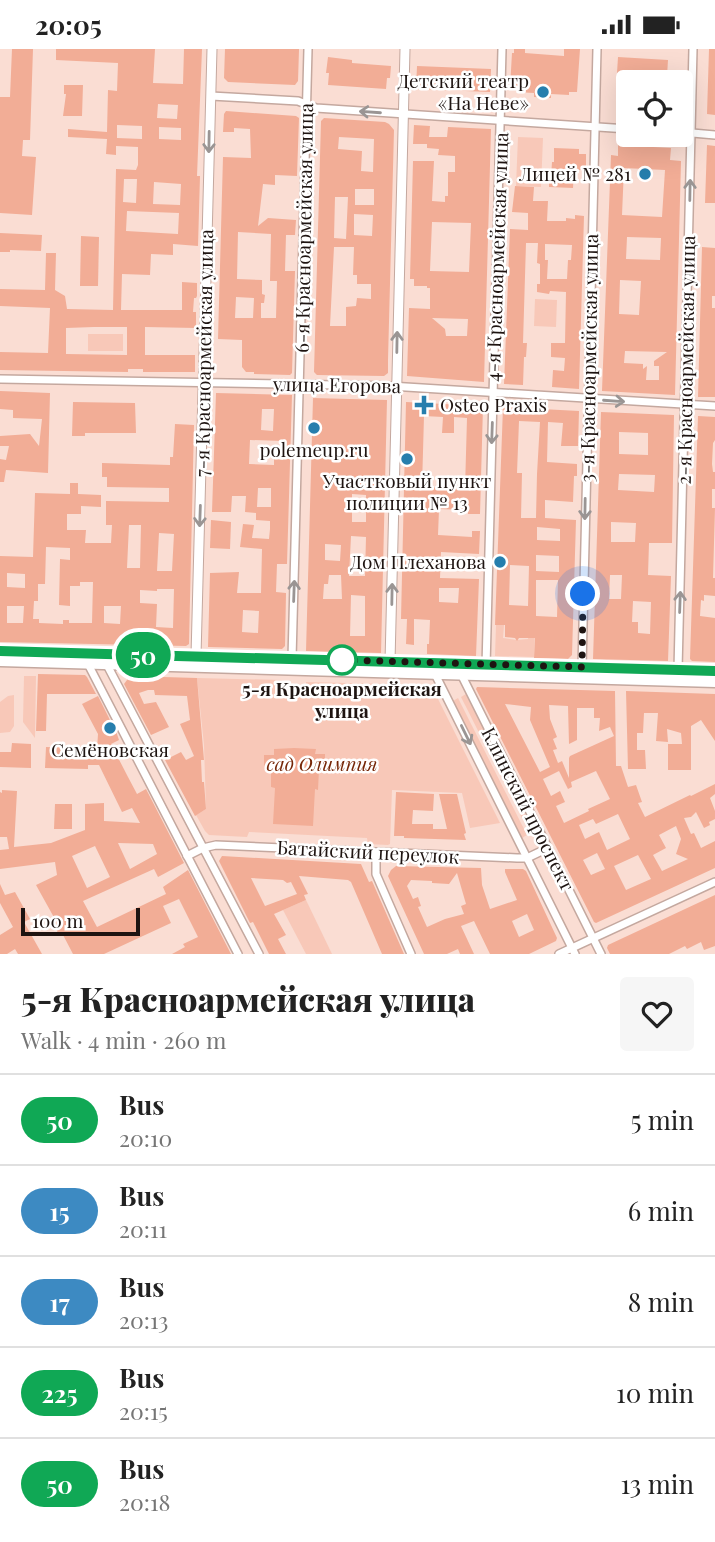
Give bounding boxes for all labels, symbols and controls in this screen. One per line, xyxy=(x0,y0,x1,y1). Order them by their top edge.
text: 20:05 xyxy=(35,7,102,42)
place label: Детский театр «На Неве» xyxy=(397,67,529,115)
map controls xyxy=(616,70,693,147)
button: locate xyxy=(616,70,693,147)
marker: Детский театр «На Неве» xyxy=(535,84,551,100)
street label: 6-я Красноармейская улица xyxy=(288,102,318,353)
one-way arrow xyxy=(358,105,381,118)
one-way arrow xyxy=(203,130,216,153)
street label: 4-я Красноармейская улица xyxy=(479,131,513,382)
place label: Лицей № 281 xyxy=(518,160,631,186)
marker: Лицей № 281 xyxy=(637,166,653,182)
one-way arrow xyxy=(683,179,697,202)
street label: 7-я Красноармейская улица xyxy=(188,228,218,477)
street label: 3-я Красноармейская улица xyxy=(573,233,603,483)
street label: 2-я Красноармейская улица xyxy=(670,235,700,485)
one-way arrow xyxy=(391,330,404,353)
street label: улица Егорова xyxy=(272,370,402,398)
place label: Osteo Praxis xyxy=(440,391,547,417)
one-way arrow xyxy=(602,394,625,407)
marker: Osteo Praxis xyxy=(414,395,434,415)
marker: polemeup.ru xyxy=(306,420,322,436)
one-way arrow xyxy=(485,421,499,444)
place label: polemeup.ru xyxy=(260,436,368,462)
marker: Участковый пункт полиции № 13 xyxy=(399,451,415,467)
place label: Участковый пункт полиции № 13 xyxy=(322,467,491,515)
one-way arrow xyxy=(578,497,592,520)
one-way arrow xyxy=(193,504,207,527)
place label: Дом Плеханова xyxy=(350,548,487,574)
marker: Дом Плеханова xyxy=(492,554,508,570)
your location xyxy=(565,576,600,611)
one-way arrow xyxy=(287,580,300,603)
one-way arrow xyxy=(385,582,398,605)
one-way arrow xyxy=(673,591,686,614)
line badge: 50 xyxy=(111,632,174,678)
text: 50 xyxy=(130,639,156,671)
marker: 5-я Красноармейская улица xyxy=(327,645,357,675)
place label: 5-я Красноармейская улица xyxy=(242,675,442,723)
marker: Семёновская xyxy=(102,720,118,736)
street label: Клинский проспект xyxy=(476,722,581,895)
one-way arrow xyxy=(459,724,473,745)
place label: Семёновская xyxy=(51,736,169,762)
park label: сад Олимпия xyxy=(267,750,377,776)
street label: Батайский переулок xyxy=(276,833,460,869)
scale bar xyxy=(21,905,140,937)
text: 100 m xyxy=(32,907,83,933)
text: 5-я Красноармейская улица xyxy=(21,976,475,1020)
button: heart xyxy=(620,977,694,1051)
text: Walk · 4 min · 260 m xyxy=(21,1024,226,1055)
text: Bus xyxy=(119,1087,164,1122)
text: 5 min xyxy=(631,1102,694,1137)
text: 50 xyxy=(46,1104,73,1136)
text: 20:10 xyxy=(119,1122,172,1153)
text: Bus xyxy=(119,1178,164,1213)
text: 6 min xyxy=(628,1193,694,1228)
text: 15 xyxy=(50,1195,69,1227)
text: 20:11 xyxy=(119,1213,167,1244)
text: Bus xyxy=(119,1269,164,1304)
text: 8 min xyxy=(628,1284,694,1319)
text: 17 xyxy=(49,1286,70,1318)
text: 20:13 xyxy=(119,1304,168,1335)
text: Bus xyxy=(119,1360,164,1395)
text: 10 min xyxy=(616,1375,694,1410)
text: 225 xyxy=(41,1377,78,1409)
text: 20:15 xyxy=(119,1395,168,1426)
text: Bus xyxy=(119,1451,164,1486)
text: 13 min xyxy=(620,1466,694,1501)
text: 50 xyxy=(46,1468,73,1500)
text: 20:18 xyxy=(119,1486,170,1517)

